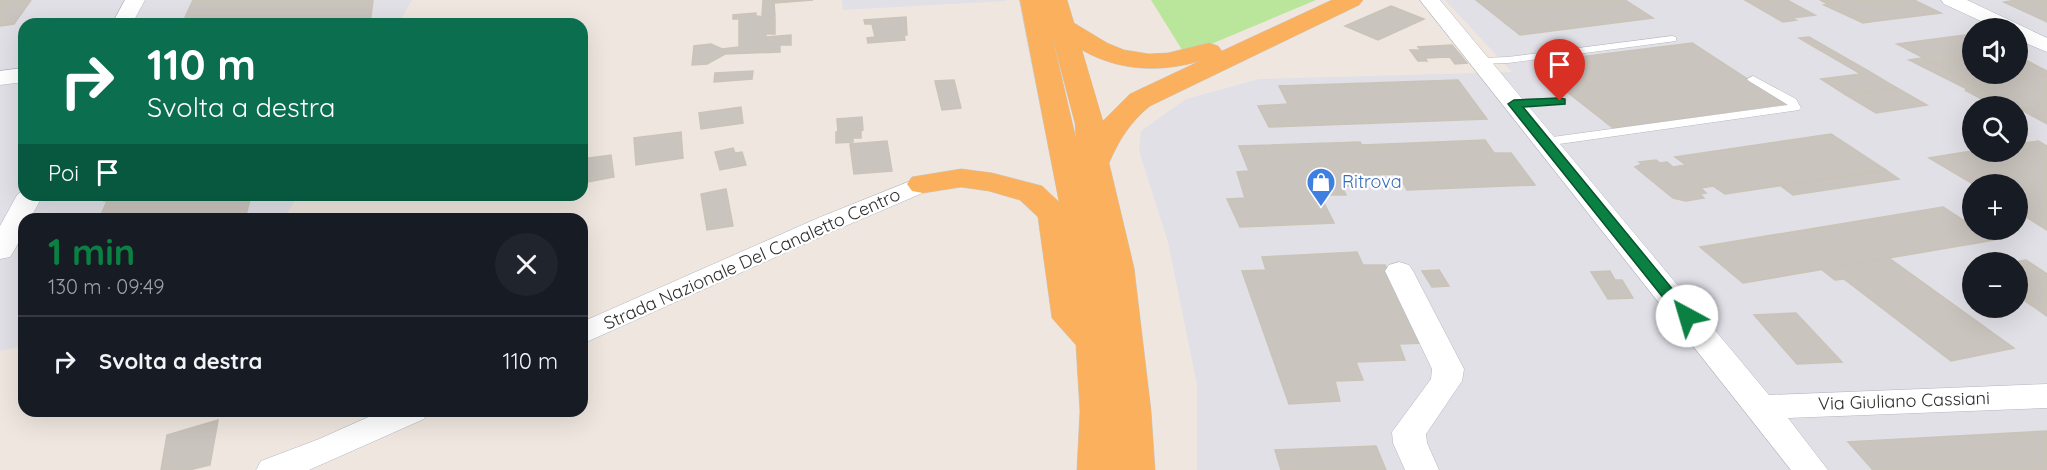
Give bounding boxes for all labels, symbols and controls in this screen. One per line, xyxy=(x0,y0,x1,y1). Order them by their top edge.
map controls xyxy=(1962,18,2028,318)
button: sound xyxy=(1962,18,2028,84)
text: 110 m xyxy=(147,38,256,91)
pin xyxy=(1534,39,1585,101)
icon: right xyxy=(48,42,126,120)
icon: arrive xyxy=(1543,48,1576,81)
text: Svolta a destra xyxy=(147,90,335,124)
button: search xyxy=(1962,96,2028,162)
icon: arrive xyxy=(91,156,124,189)
text: Poi xyxy=(48,159,79,187)
shop icon: Ritrova xyxy=(1305,166,1337,208)
place label: Ritrova xyxy=(1342,170,1402,193)
button: + xyxy=(1962,174,2028,240)
street label: Strada Nazionale Del Canaletto Centro xyxy=(600,182,904,335)
text: 1 min xyxy=(48,229,135,274)
button: close xyxy=(495,233,558,296)
button: − xyxy=(1962,252,2028,318)
text: 130 m · 09:49 xyxy=(48,274,164,299)
position arrow xyxy=(1655,284,1719,348)
icon: right xyxy=(48,345,81,378)
text: Svolta a destra xyxy=(99,347,262,375)
text: 110 m xyxy=(503,347,558,375)
street label: Via Giuliano Cassiani xyxy=(1818,386,1990,415)

